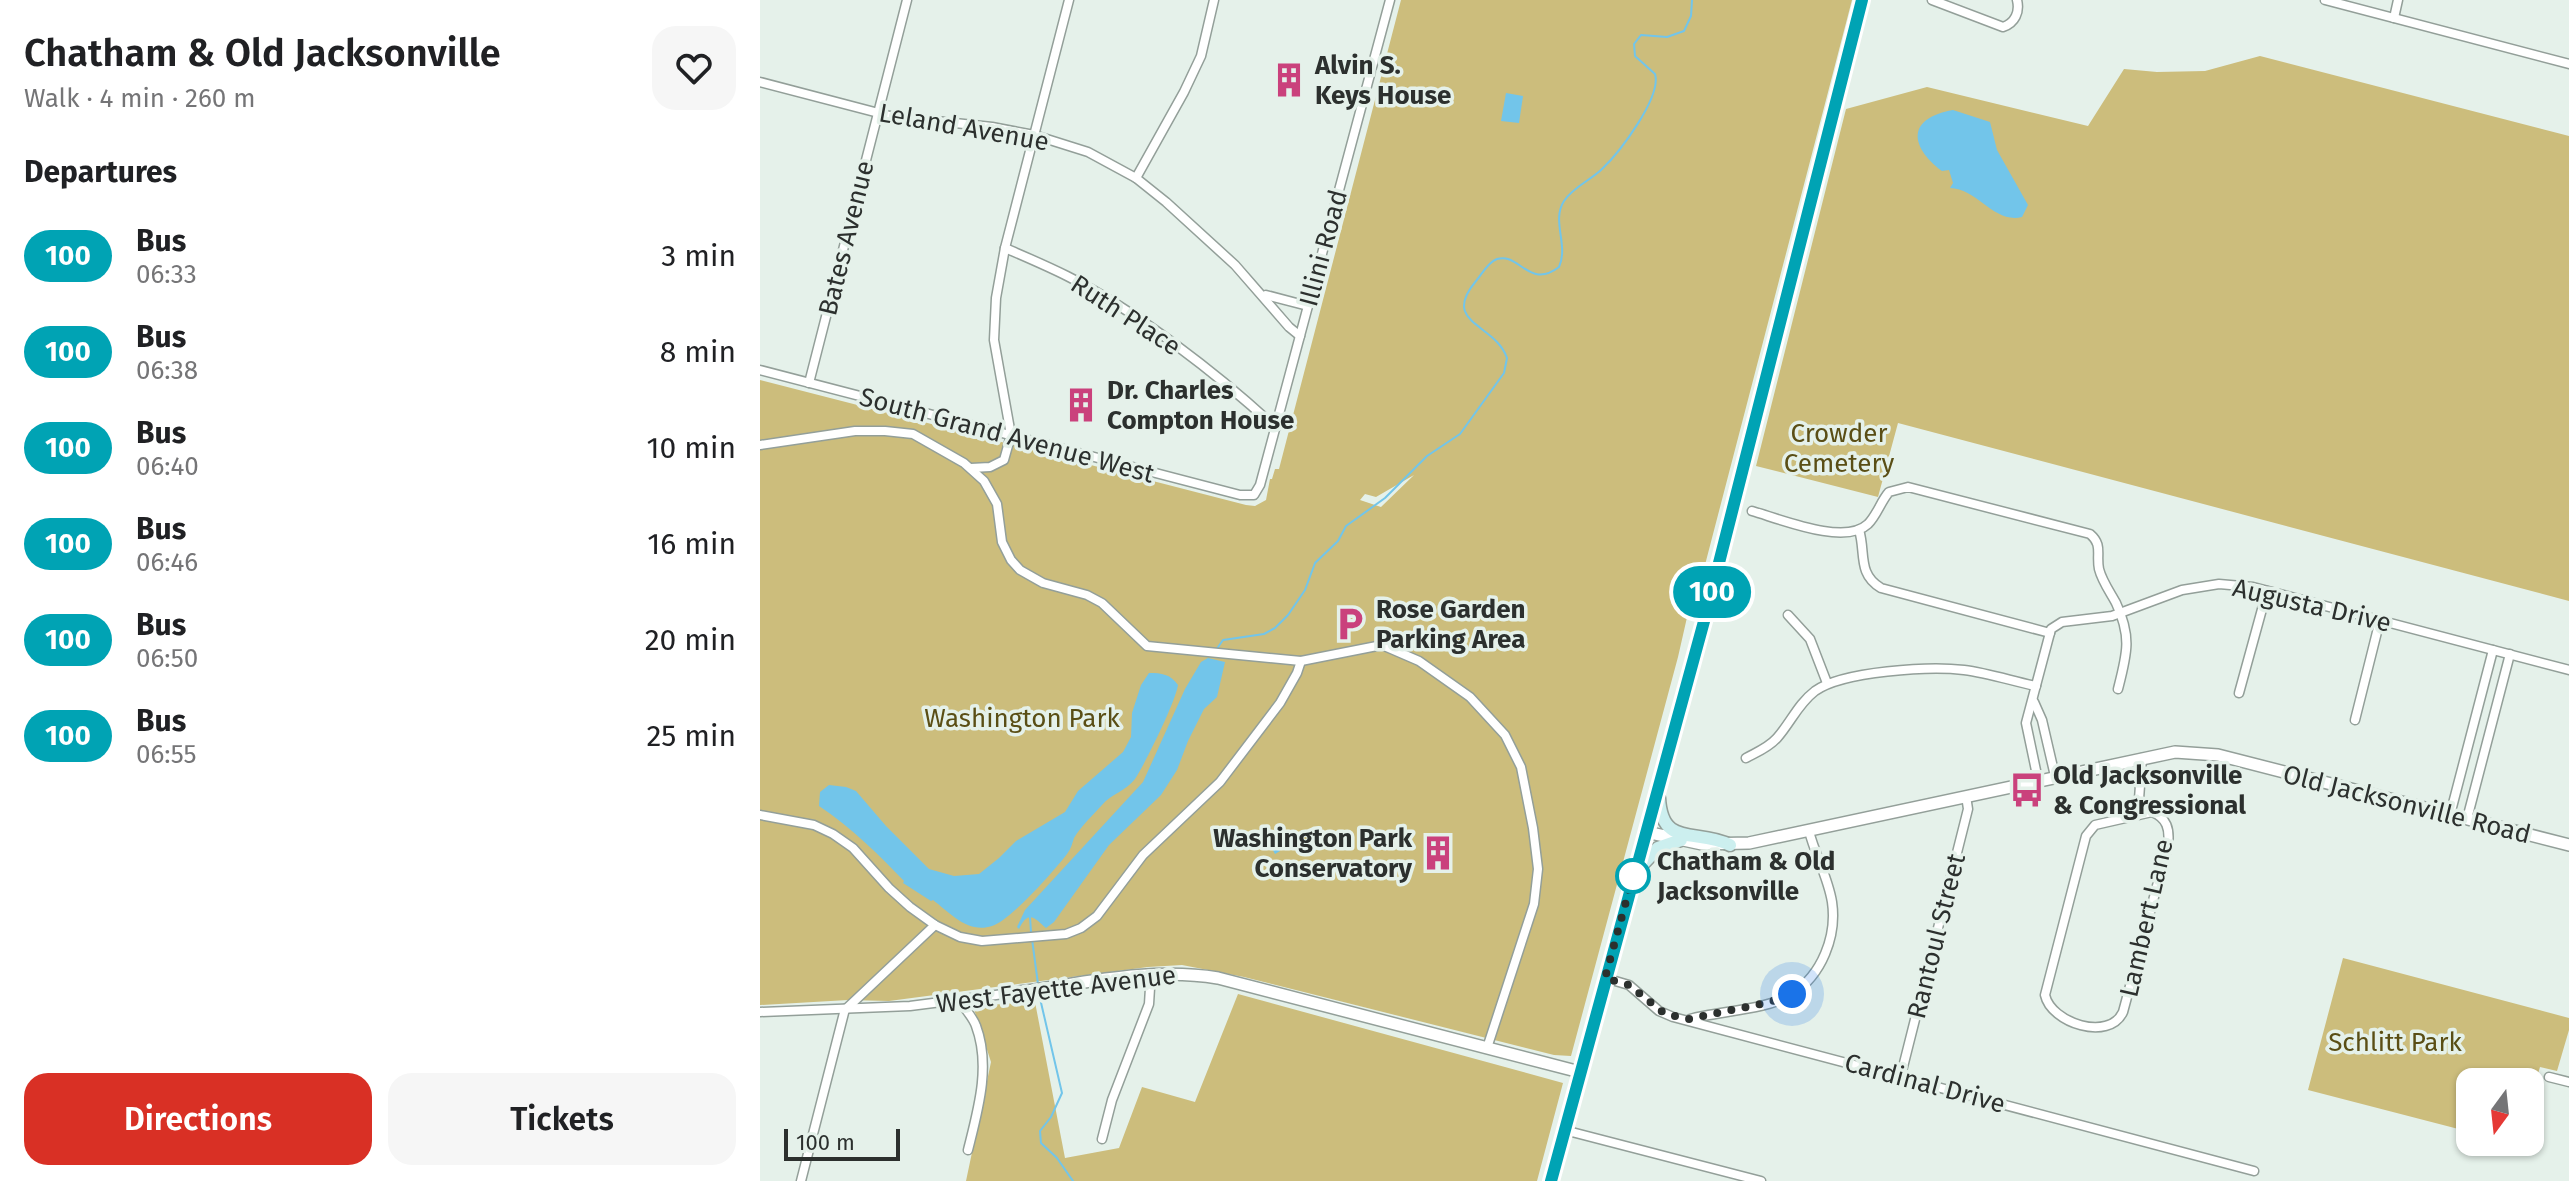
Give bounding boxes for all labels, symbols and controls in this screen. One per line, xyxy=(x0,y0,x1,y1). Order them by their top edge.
button: heart xyxy=(652,26,736,110)
text: Chatham & Old Jacksonville xyxy=(24,30,501,76)
place label: Alvin S. Keys House xyxy=(1314,50,1451,111)
building icon: Alvin S. Keys House xyxy=(1270,61,1308,99)
text: Walk · 4 min · 260 m xyxy=(24,83,256,114)
street label: Leland Avenue xyxy=(876,97,1051,158)
text: Departures xyxy=(24,154,177,190)
street label: Bates Avenue xyxy=(812,157,881,319)
street label: Illini Road xyxy=(1293,186,1354,310)
text: Bus xyxy=(136,223,186,259)
text: 3 min xyxy=(661,238,736,274)
text: 100 xyxy=(45,239,91,272)
text: 06:33 xyxy=(136,259,197,290)
street label: Ruth Place xyxy=(1065,268,1187,362)
text: Bus xyxy=(136,319,186,355)
text: 8 min xyxy=(660,334,736,370)
text: 100 xyxy=(45,335,91,368)
text: 06:38 xyxy=(136,355,198,386)
place label: Dr. Charles Compton House xyxy=(1107,375,1294,436)
street label: South Grand Avenue West xyxy=(856,381,1158,490)
building icon: Dr. Charles Compton House xyxy=(1062,386,1100,424)
text: Bus xyxy=(136,415,186,451)
park label: Crowder Cemetery xyxy=(1784,418,1895,479)
text: 10 min xyxy=(647,430,736,466)
text: 100 xyxy=(45,431,91,464)
text: 06:40 xyxy=(136,451,199,482)
text: Bus xyxy=(136,511,186,547)
text: 16 min xyxy=(647,526,736,562)
text: 100 xyxy=(45,527,91,560)
text: 06:46 xyxy=(136,547,198,578)
line badge: 100 xyxy=(1666,566,1758,618)
street label: Augusta Drive xyxy=(2230,572,2394,639)
text: 100 xyxy=(1689,575,1735,608)
place label: Rose Garden Parking Area xyxy=(1376,594,1526,655)
parking icon: Rose Garden Parking Area xyxy=(1331,605,1369,643)
text: Bus xyxy=(136,607,186,643)
text: 20 min xyxy=(645,622,736,658)
text: 100 xyxy=(45,623,91,656)
text: 06:50 xyxy=(136,643,198,674)
text: Bus xyxy=(136,703,186,739)
park label: Washington Park xyxy=(924,703,1120,734)
text: 25 min xyxy=(646,718,736,754)
text: 100 xyxy=(45,719,91,752)
text: 06:55 xyxy=(136,739,197,770)
street label: Old Jacksonville Road xyxy=(2280,759,2534,850)
place label: Old Jacksonville & Congressional xyxy=(2053,760,2246,821)
bus stop icon: Old Jacksonville & Congressional xyxy=(2008,771,2046,809)
place label: Washington Park Conservatory xyxy=(1213,823,1413,884)
building icon: Washington Park Conservatory xyxy=(1419,834,1457,872)
street label: Lambert Lane xyxy=(2113,836,2180,1000)
place label: Chatham & Old Jacksonville xyxy=(1656,846,1835,907)
street label: Rantoul Street xyxy=(1901,850,1972,1022)
marker: Chatham & Old Jacksonville xyxy=(1616,859,1650,893)
street label: West Fayette Avenue xyxy=(934,959,1178,1020)
your location xyxy=(1772,974,1812,1014)
park label: Schlitt Park xyxy=(2328,1027,2462,1058)
street label: Cardinal Drive xyxy=(1841,1047,2009,1120)
north arrow xyxy=(2456,1068,2544,1156)
map controls xyxy=(2456,1068,2544,1156)
button: Directions xyxy=(24,1073,372,1165)
button: Tickets xyxy=(388,1073,736,1165)
scale bar xyxy=(784,1125,900,1161)
text: 100 m xyxy=(796,1129,855,1156)

